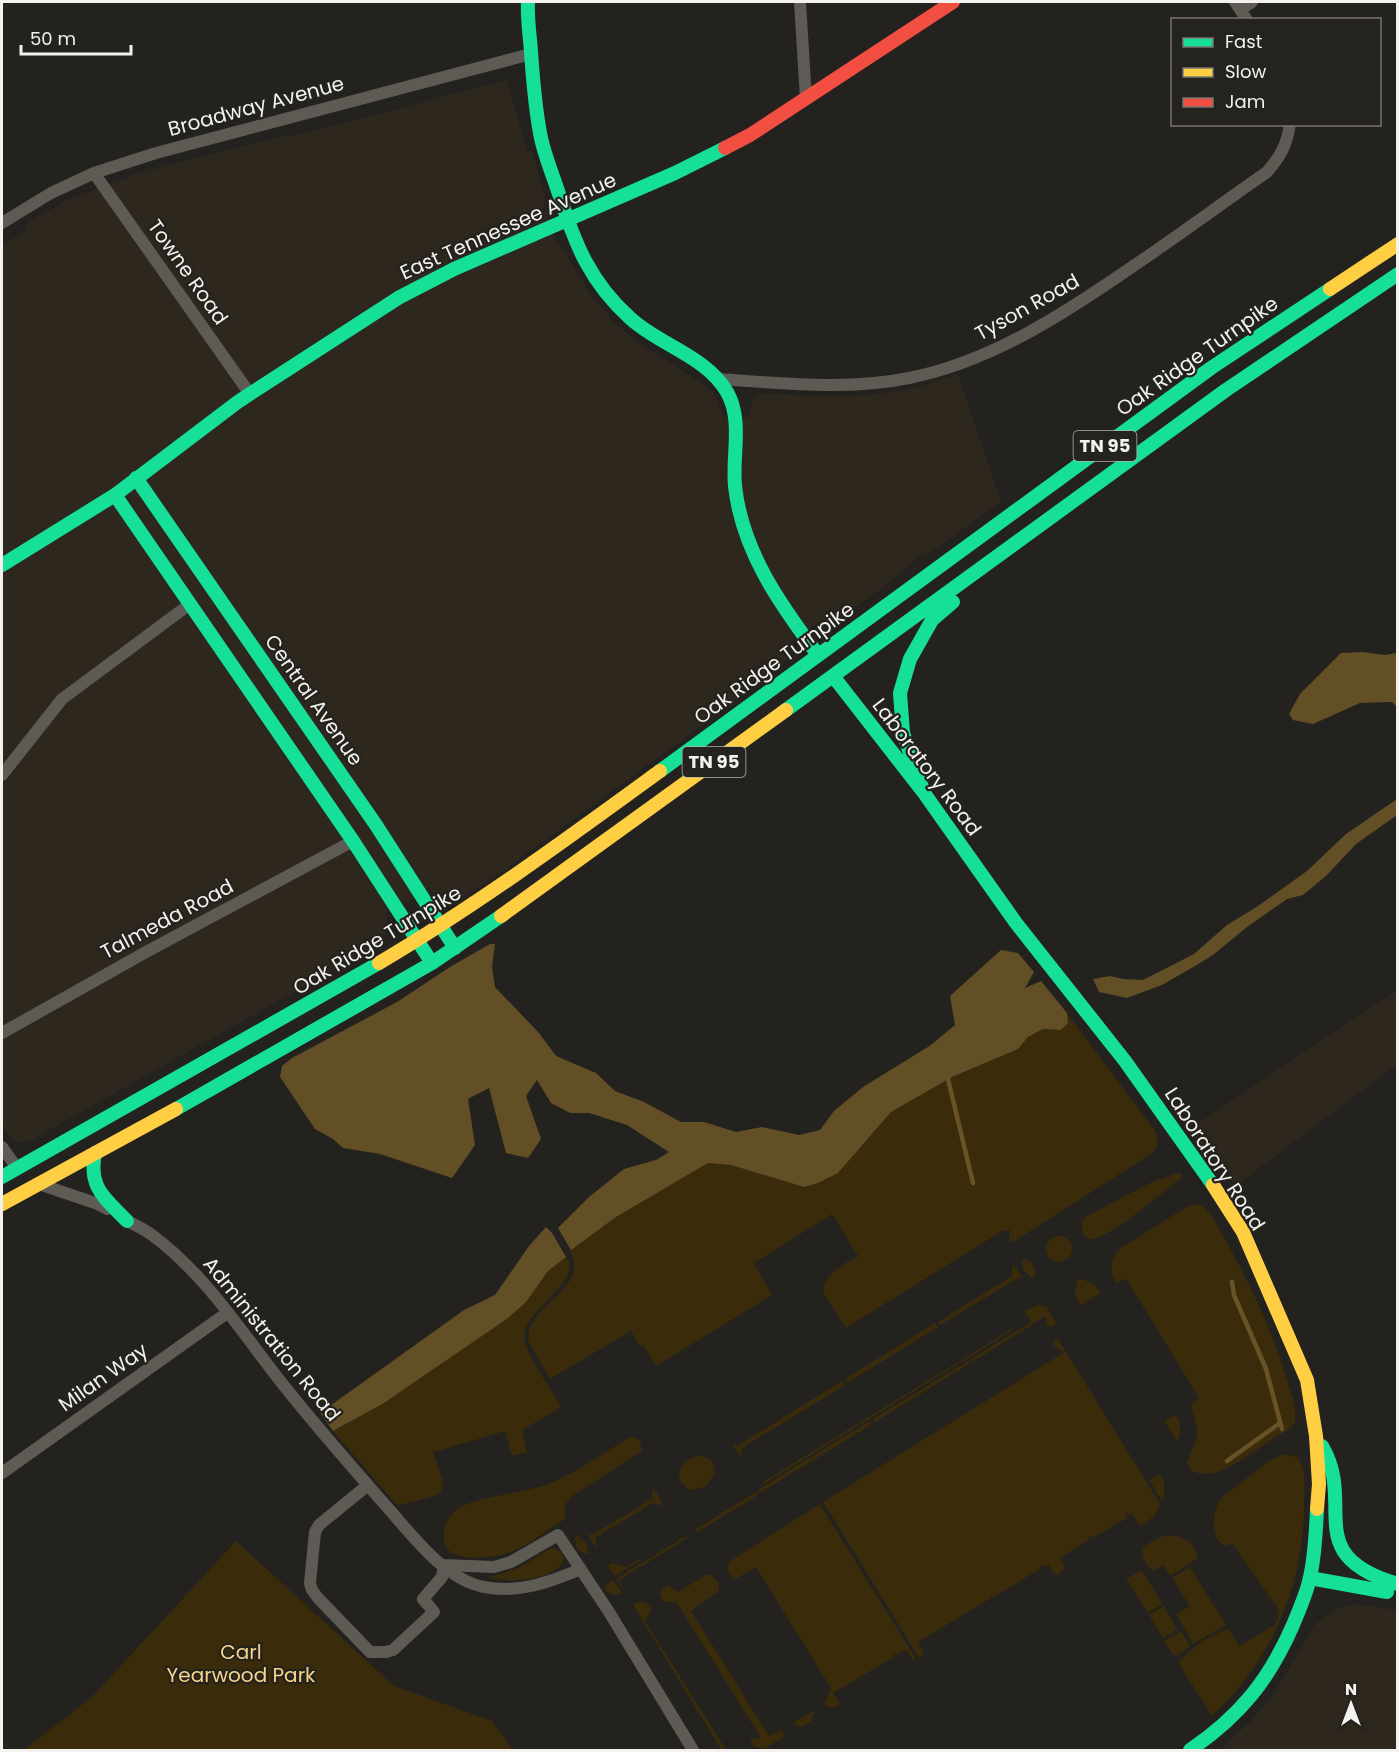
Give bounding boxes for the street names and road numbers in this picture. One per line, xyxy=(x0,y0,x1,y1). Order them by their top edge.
street label: Broadway Avenue xyxy=(165,69,347,143)
street label: East Tennessee Avenue xyxy=(395,166,621,286)
street label: Towne Road xyxy=(141,214,235,330)
street label: Tyson Road xyxy=(970,267,1084,347)
street label: Oak Ridge Turnpike xyxy=(1110,290,1284,422)
road number: TN 95 xyxy=(1074,431,1136,461)
street label: Oak Ridge Turnpike xyxy=(688,595,860,731)
street label: Central Avenue xyxy=(258,629,370,771)
street label: Laboratory Road xyxy=(866,692,988,842)
road number: TN 95 xyxy=(682,747,746,777)
street label: Talmeda Road xyxy=(96,872,238,966)
street label: Oak Ridge Turnpike xyxy=(288,879,466,1001)
street label: Laboratory Road xyxy=(1158,1082,1272,1236)
street label: Administration Road xyxy=(197,1251,347,1427)
street label: Milan Way xyxy=(53,1336,153,1418)

